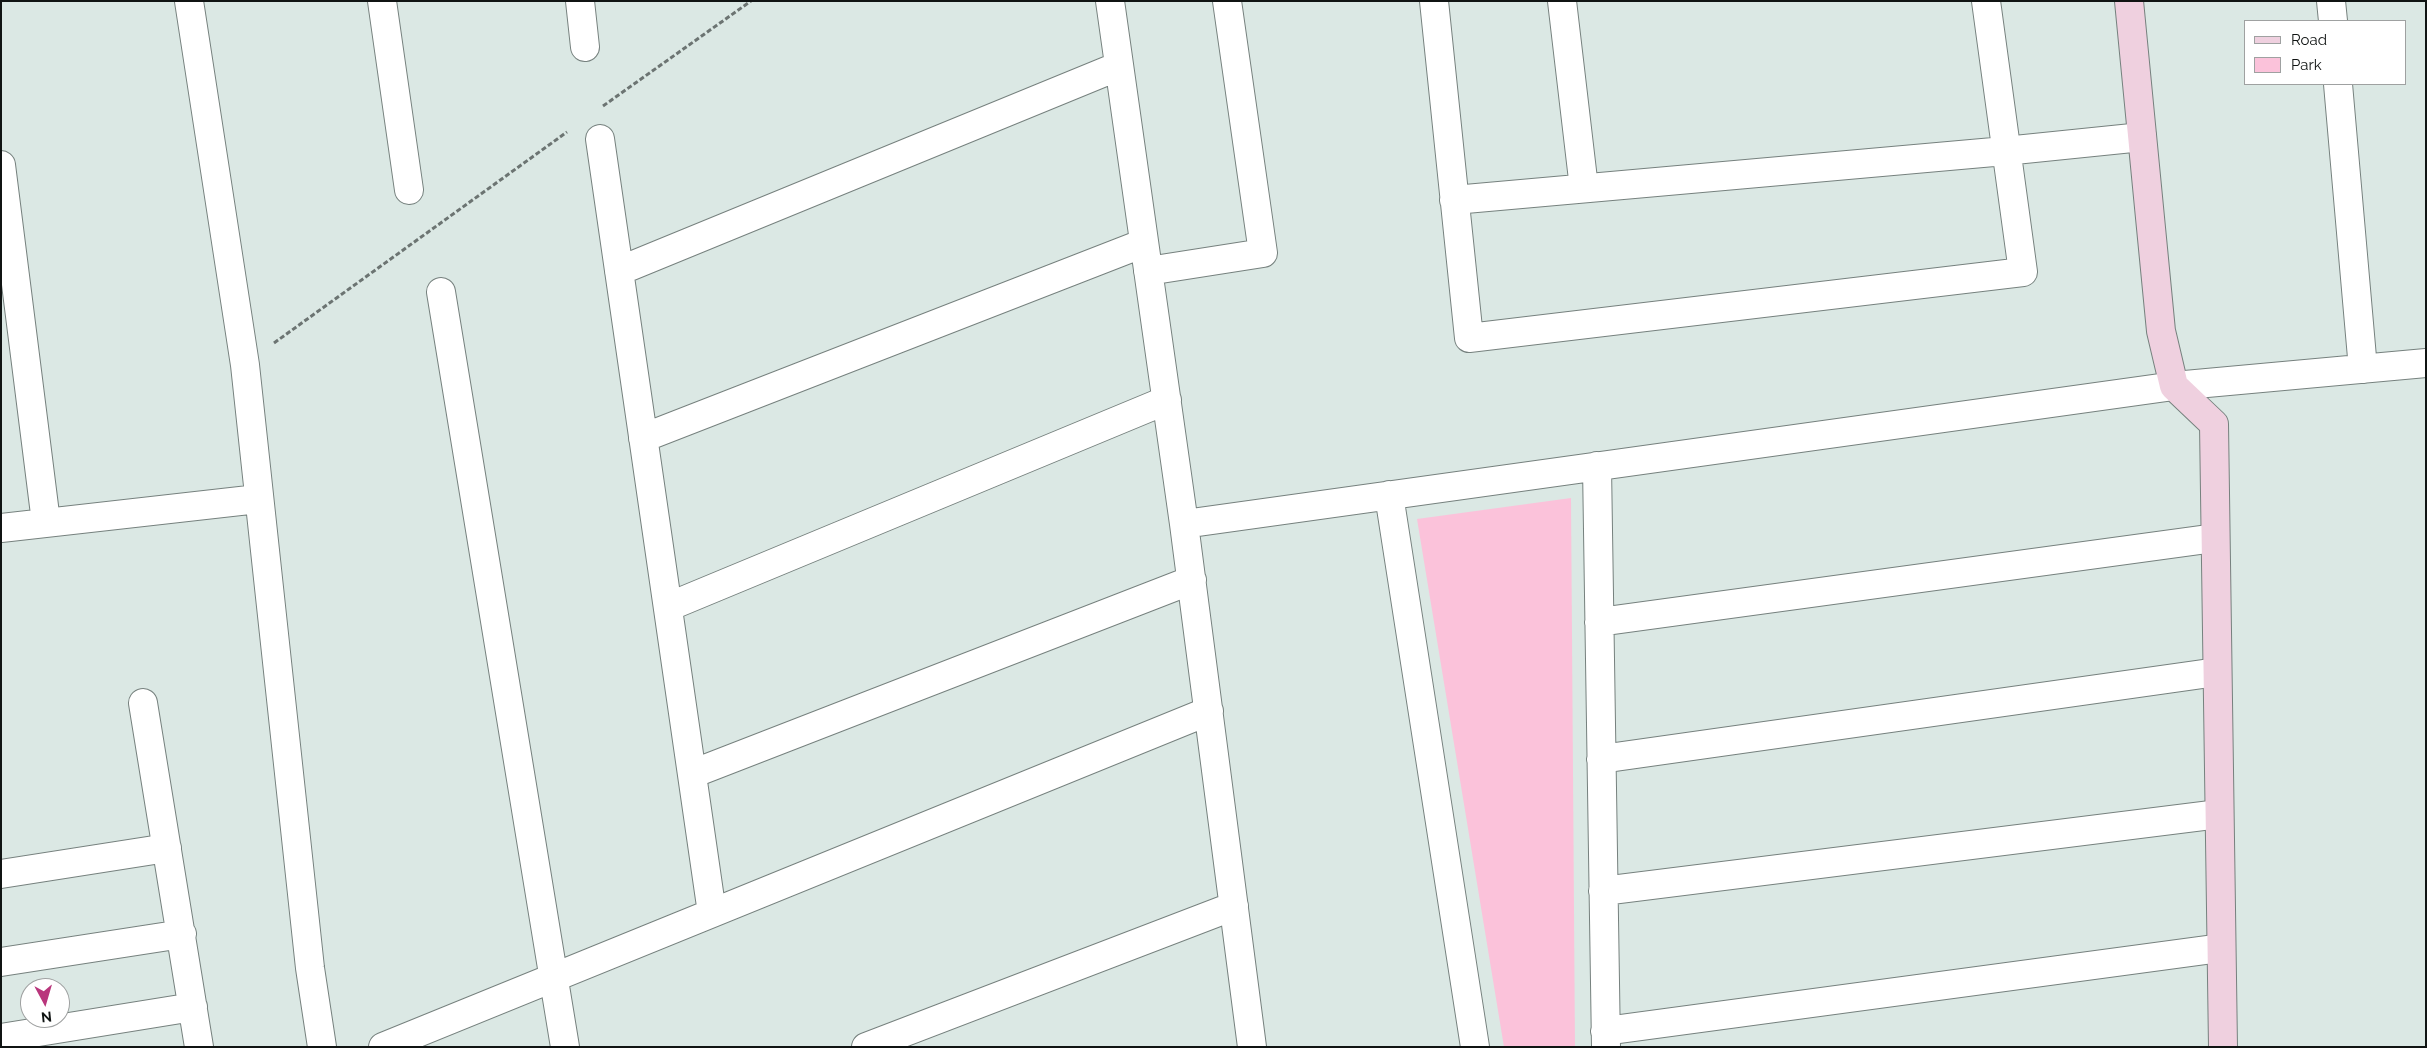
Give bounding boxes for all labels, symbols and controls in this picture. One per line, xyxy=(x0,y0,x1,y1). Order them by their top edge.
legend xyxy=(2244,20,2407,85)
text: Road xyxy=(2291,31,2327,49)
text: Park xyxy=(2291,56,2322,74)
north arrow xyxy=(20,978,70,1028)
text: N xyxy=(40,1008,53,1025)

